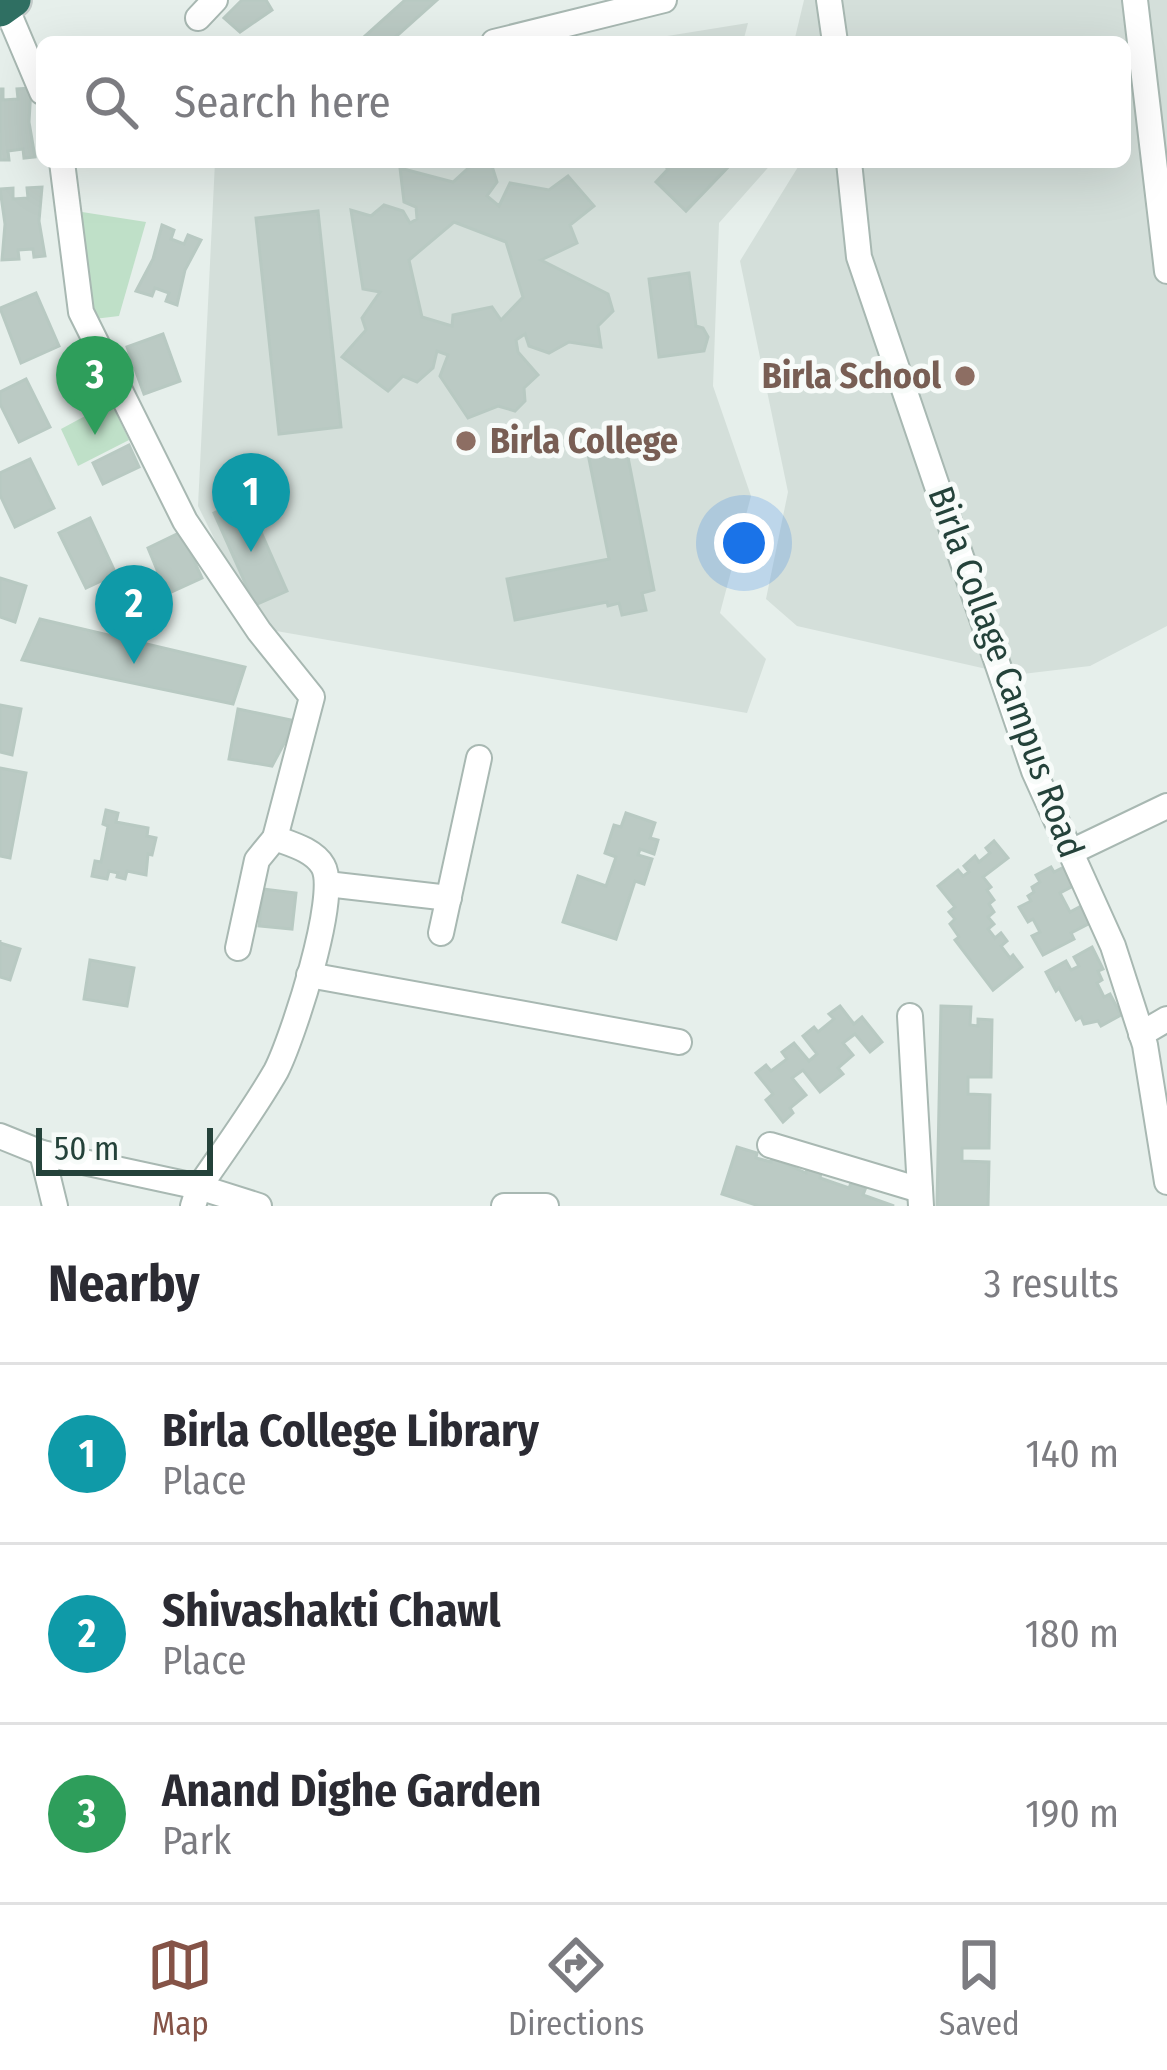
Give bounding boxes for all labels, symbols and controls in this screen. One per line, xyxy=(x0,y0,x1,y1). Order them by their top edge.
search box xyxy=(36,36,1131,168)
icon: search xyxy=(78,69,144,135)
text: Search here xyxy=(174,75,391,129)
pin: 3 xyxy=(56,336,134,435)
place label: Birla School xyxy=(762,354,941,398)
marker: Birla School xyxy=(952,363,978,389)
place label: Birla College xyxy=(490,419,678,463)
marker: Birla College xyxy=(453,428,479,454)
pin: 1 xyxy=(212,453,290,552)
street label: Birla Collage Campus Road xyxy=(918,480,1094,864)
your location xyxy=(714,513,774,573)
pin: 2 xyxy=(95,565,173,664)
scale bar xyxy=(36,1122,213,1175)
text: 50 m xyxy=(54,1129,119,1169)
text: Nearby xyxy=(48,1253,200,1315)
text: 3 results xyxy=(984,1261,1119,1307)
text: Birla College Library xyxy=(162,1404,539,1458)
text: 1 xyxy=(79,1431,95,1477)
text: 140 m xyxy=(1025,1431,1119,1477)
text: Place xyxy=(162,1458,246,1504)
text: Shivashakti Chawl xyxy=(162,1584,501,1638)
text: 2 xyxy=(78,1611,96,1657)
text: 180 m xyxy=(1025,1611,1119,1657)
text: Place xyxy=(162,1638,246,1684)
text: Anand Dighe Garden xyxy=(162,1764,541,1818)
text: 3 xyxy=(78,1791,96,1837)
text: 190 m xyxy=(1025,1791,1119,1837)
text: Park xyxy=(162,1818,231,1864)
tab: Map xyxy=(147,1932,213,2044)
tab: Directions xyxy=(508,1932,644,2044)
tab: Saved xyxy=(939,1932,1020,2044)

